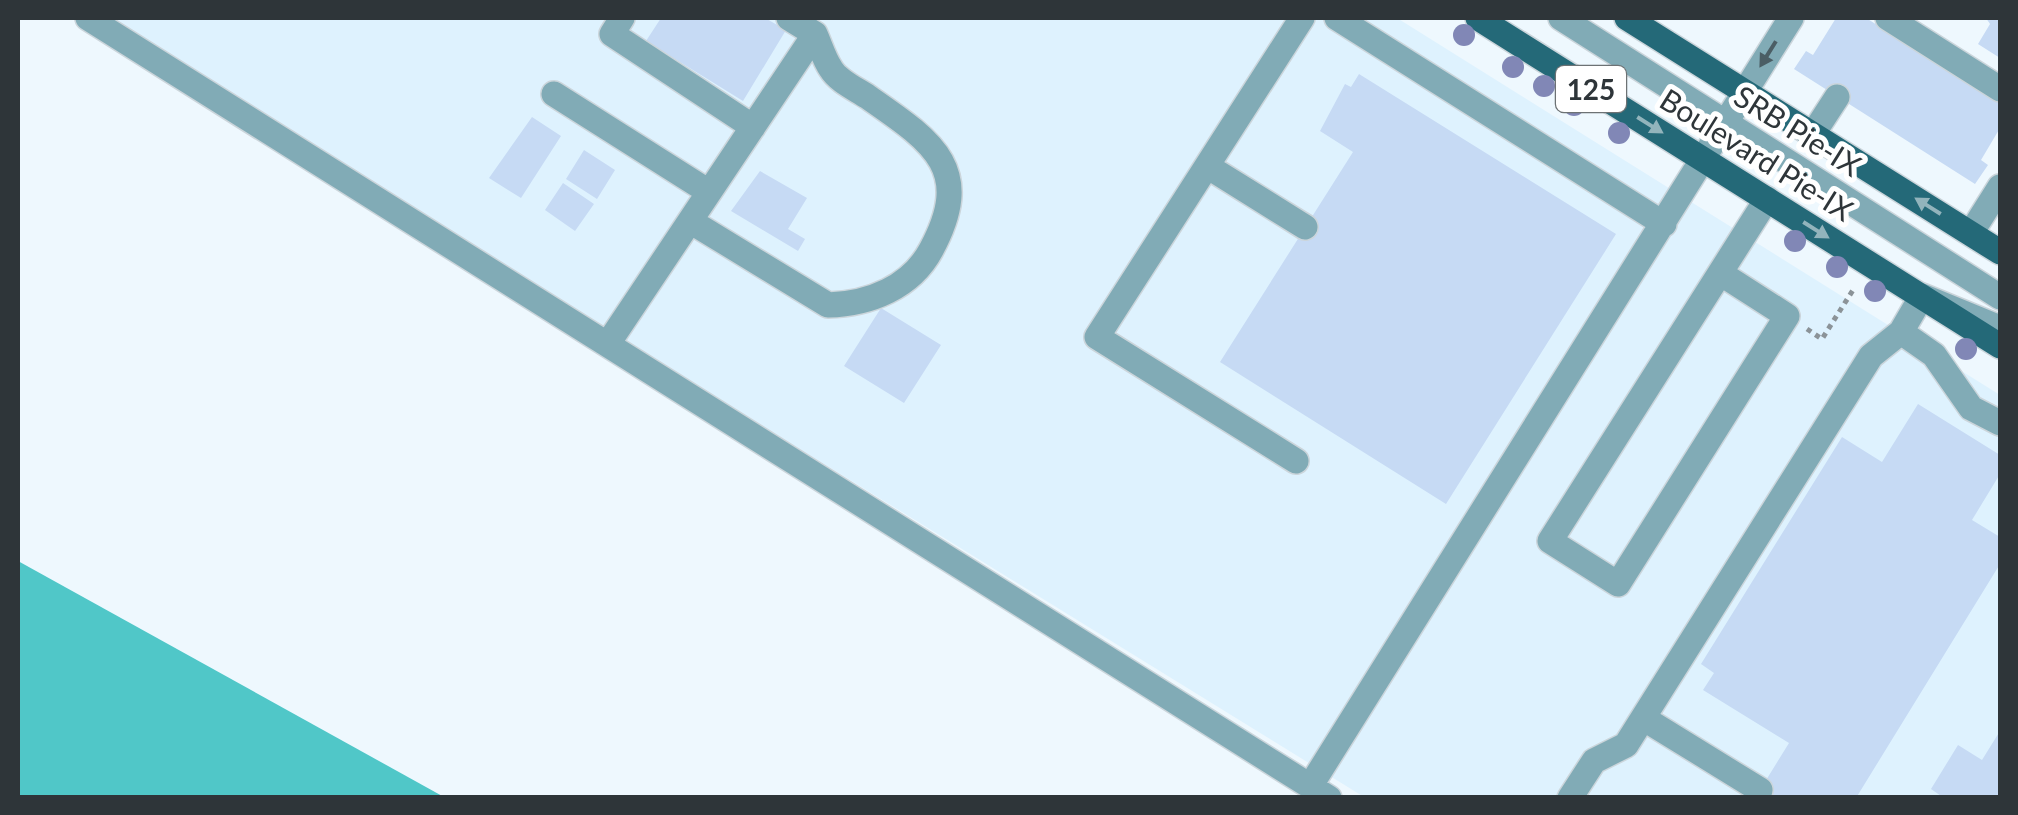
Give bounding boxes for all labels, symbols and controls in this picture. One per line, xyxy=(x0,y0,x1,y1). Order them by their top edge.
one-way arrow xyxy=(1759,40,1777,68)
road number: 125 xyxy=(1556,66,1626,112)
street label: SRB Pie-IX xyxy=(1728,77,1868,183)
street label: Boulevard Pie-IX xyxy=(1654,80,1860,228)
one-way arrow xyxy=(1636,116,1663,134)
one-way arrow xyxy=(1914,198,1941,216)
one-way arrow xyxy=(1803,220,1830,239)

